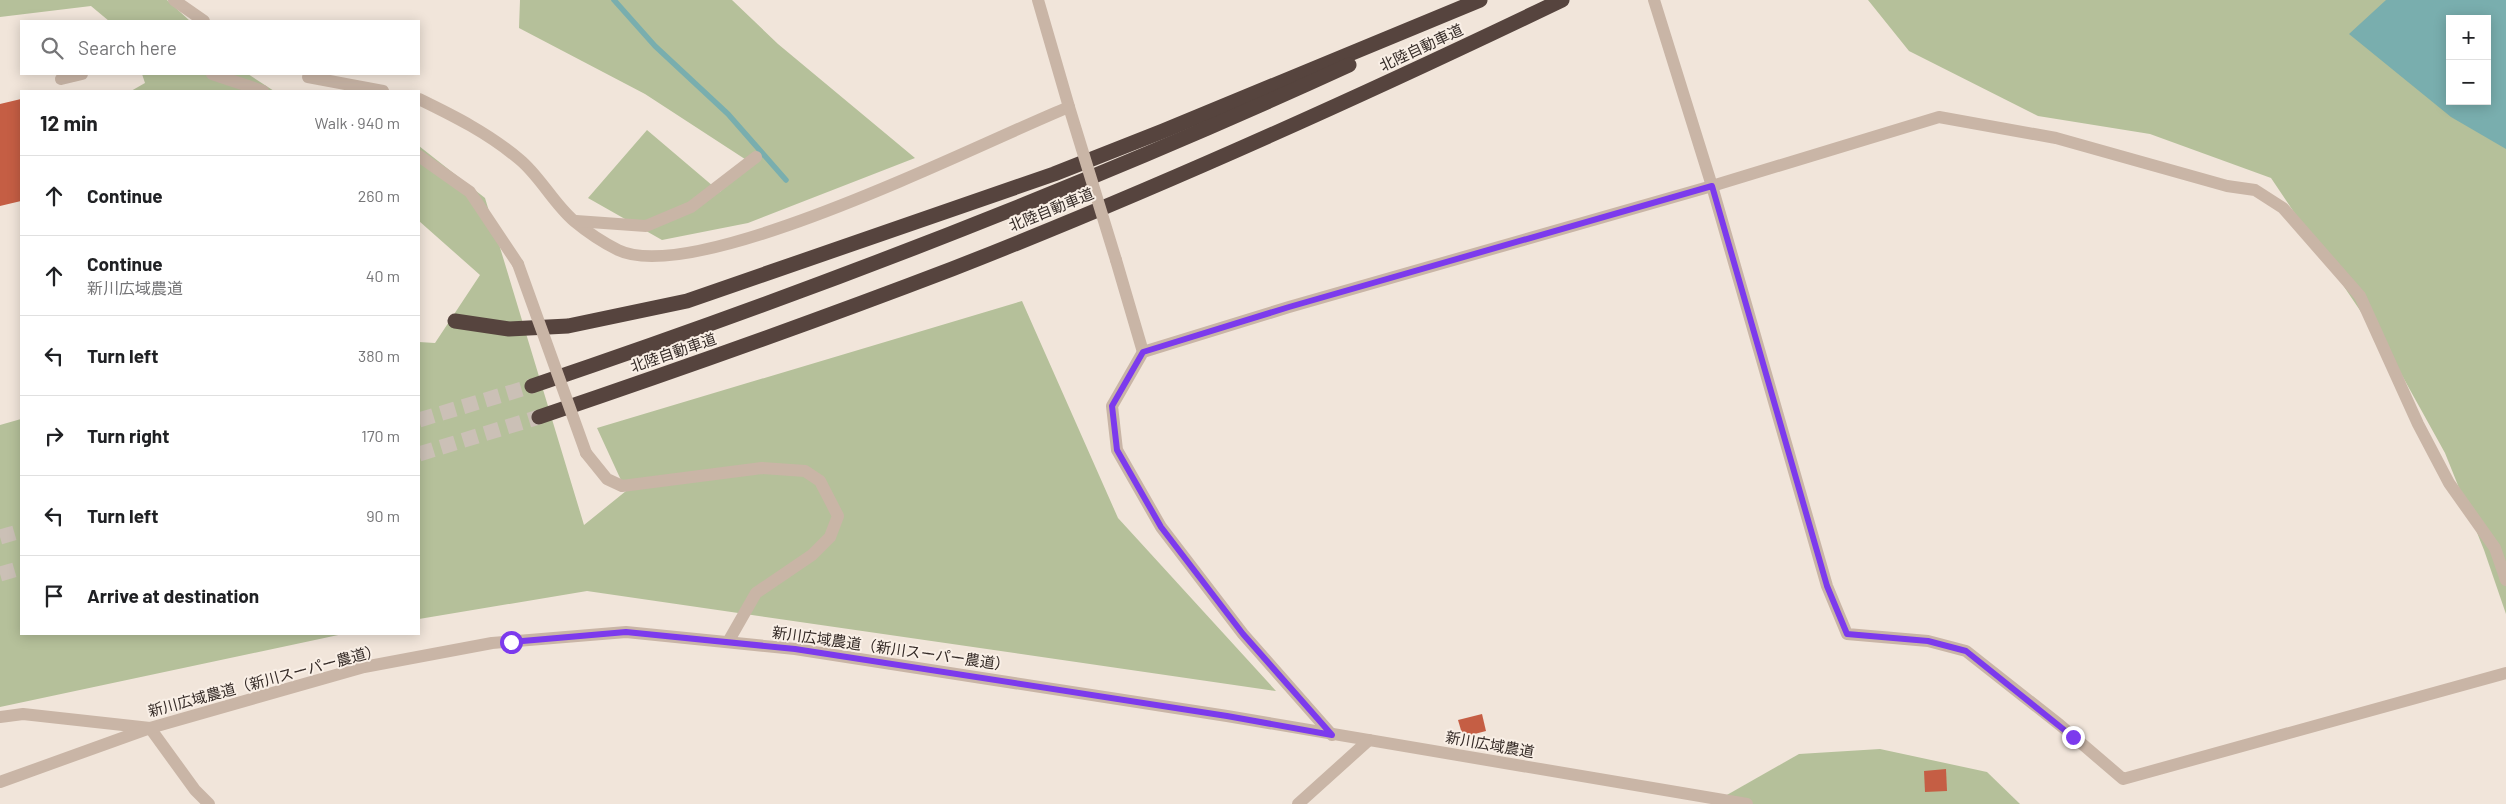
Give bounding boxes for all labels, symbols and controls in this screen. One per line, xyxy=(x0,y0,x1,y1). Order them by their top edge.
map controls xyxy=(2446,15,2491,105)
button: + xyxy=(2446,15,2491,60)
search box xyxy=(20,20,420,75)
street label: 北陸自動車道 xyxy=(1376,20,1466,74)
icon: search xyxy=(38,34,66,62)
text: Search here xyxy=(78,36,177,59)
button: − xyxy=(2446,60,2491,105)
text: 12 min xyxy=(40,110,98,135)
text: Walk · 940 m xyxy=(314,113,400,132)
icon: ahead xyxy=(40,182,68,210)
text: Continue xyxy=(87,184,163,207)
street label: 北陸自動車道 xyxy=(1006,184,1096,234)
text: 260 m xyxy=(358,186,400,205)
text: Continue xyxy=(87,252,163,275)
icon: ahead xyxy=(40,262,68,290)
text: 40 m xyxy=(366,266,400,285)
text: 新川広域農道 xyxy=(87,278,183,297)
street label: 北陸自動車道 xyxy=(628,329,718,375)
icon: left xyxy=(40,342,68,370)
text: Turn left xyxy=(87,344,158,367)
text: 380 m xyxy=(358,346,400,365)
icon: right xyxy=(40,422,68,450)
text: Turn right xyxy=(87,424,169,447)
text: 170 m xyxy=(361,426,400,445)
icon: left xyxy=(40,502,68,530)
text: Turn left xyxy=(87,504,158,527)
text: 90 m xyxy=(366,506,400,525)
icon: arrive xyxy=(40,582,68,610)
text: Arrive at destination xyxy=(87,584,259,607)
street label: 新川広域農道（新川スーパー農道） xyxy=(771,622,1011,674)
route start xyxy=(500,631,523,654)
street label: 新川広域農道（新川スーパー農道） xyxy=(146,640,382,720)
route end xyxy=(2062,726,2085,749)
street label: 新川広域農道 xyxy=(1444,727,1536,761)

